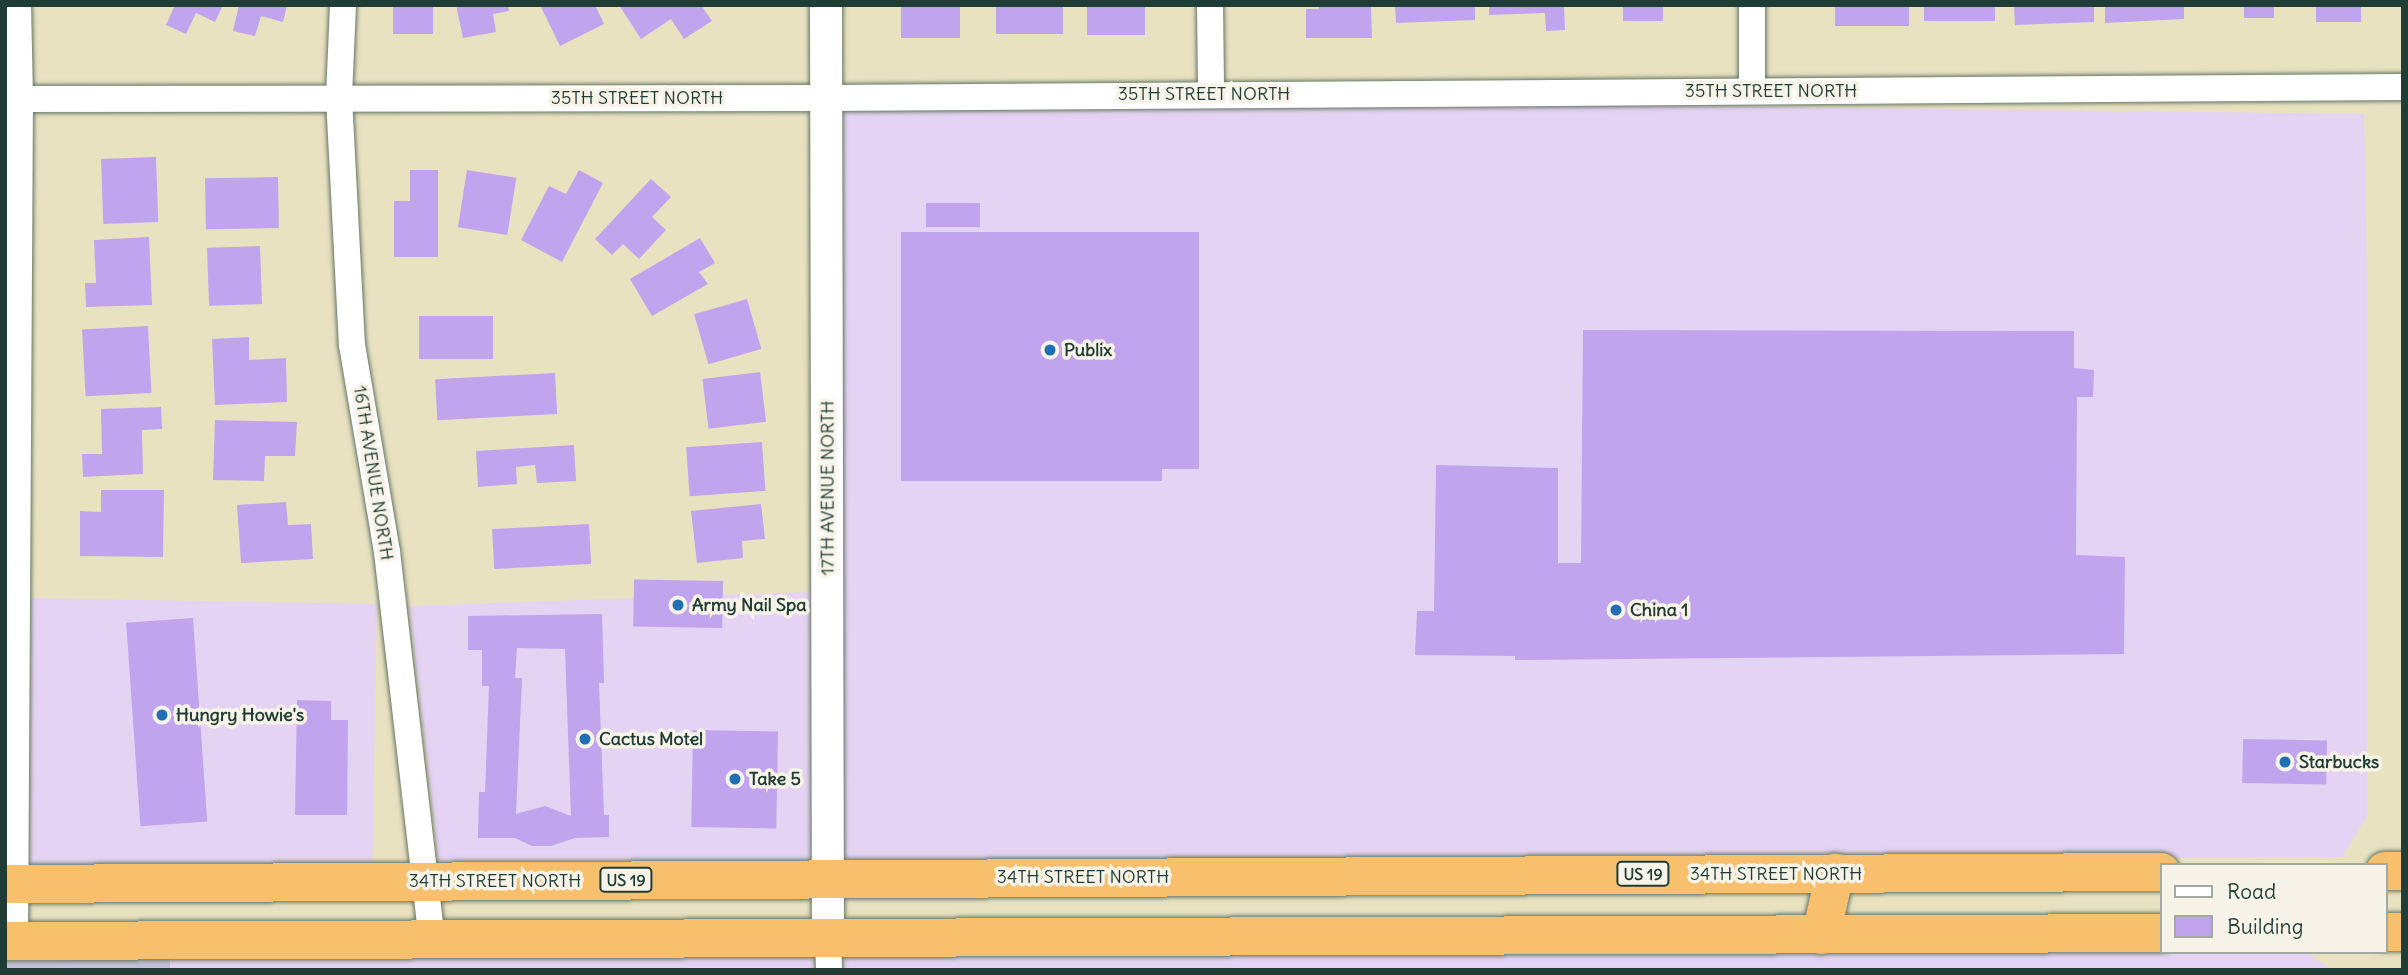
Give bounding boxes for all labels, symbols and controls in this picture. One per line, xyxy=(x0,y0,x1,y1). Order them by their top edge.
street label: 35TH STREET NORTH xyxy=(1685,80,1857,102)
street label: 35TH STREET NORTH xyxy=(1118,83,1290,105)
street label: 35TH STREET NORTH xyxy=(551,87,723,109)
place label: Publix xyxy=(1064,339,1112,361)
marker: Publix xyxy=(1042,342,1058,358)
street label: 16TH AVENUE NORTH xyxy=(349,384,397,562)
street label: 17TH AVENUE NORTH xyxy=(817,401,839,575)
place label: Army Nail Spa xyxy=(692,594,807,616)
marker: Army Nail Spa xyxy=(670,597,686,613)
place label: China 1 xyxy=(1630,599,1688,621)
marker: China 1 xyxy=(1608,602,1624,618)
place label: Hungry Howie's xyxy=(176,704,304,726)
marker: Hungry Howie's xyxy=(154,707,170,723)
place label: Cactus Motel xyxy=(599,728,703,750)
marker: Cactus Motel xyxy=(577,731,593,747)
place label: Starbucks xyxy=(2299,751,2379,773)
marker: Starbucks xyxy=(2277,754,2293,770)
place label: Take 5 xyxy=(749,768,801,790)
marker: Take 5 xyxy=(727,771,743,787)
road number: US 19 xyxy=(1615,862,1671,887)
street label: 34TH STREET NORTH xyxy=(1690,863,1862,885)
legend xyxy=(2160,863,2387,954)
street label: 34TH STREET NORTH xyxy=(997,866,1169,888)
road number: US 19 xyxy=(598,867,654,892)
street label: 34TH STREET NORTH xyxy=(409,870,581,892)
text: Road xyxy=(2227,878,2276,905)
text: Building xyxy=(2227,913,2303,940)

